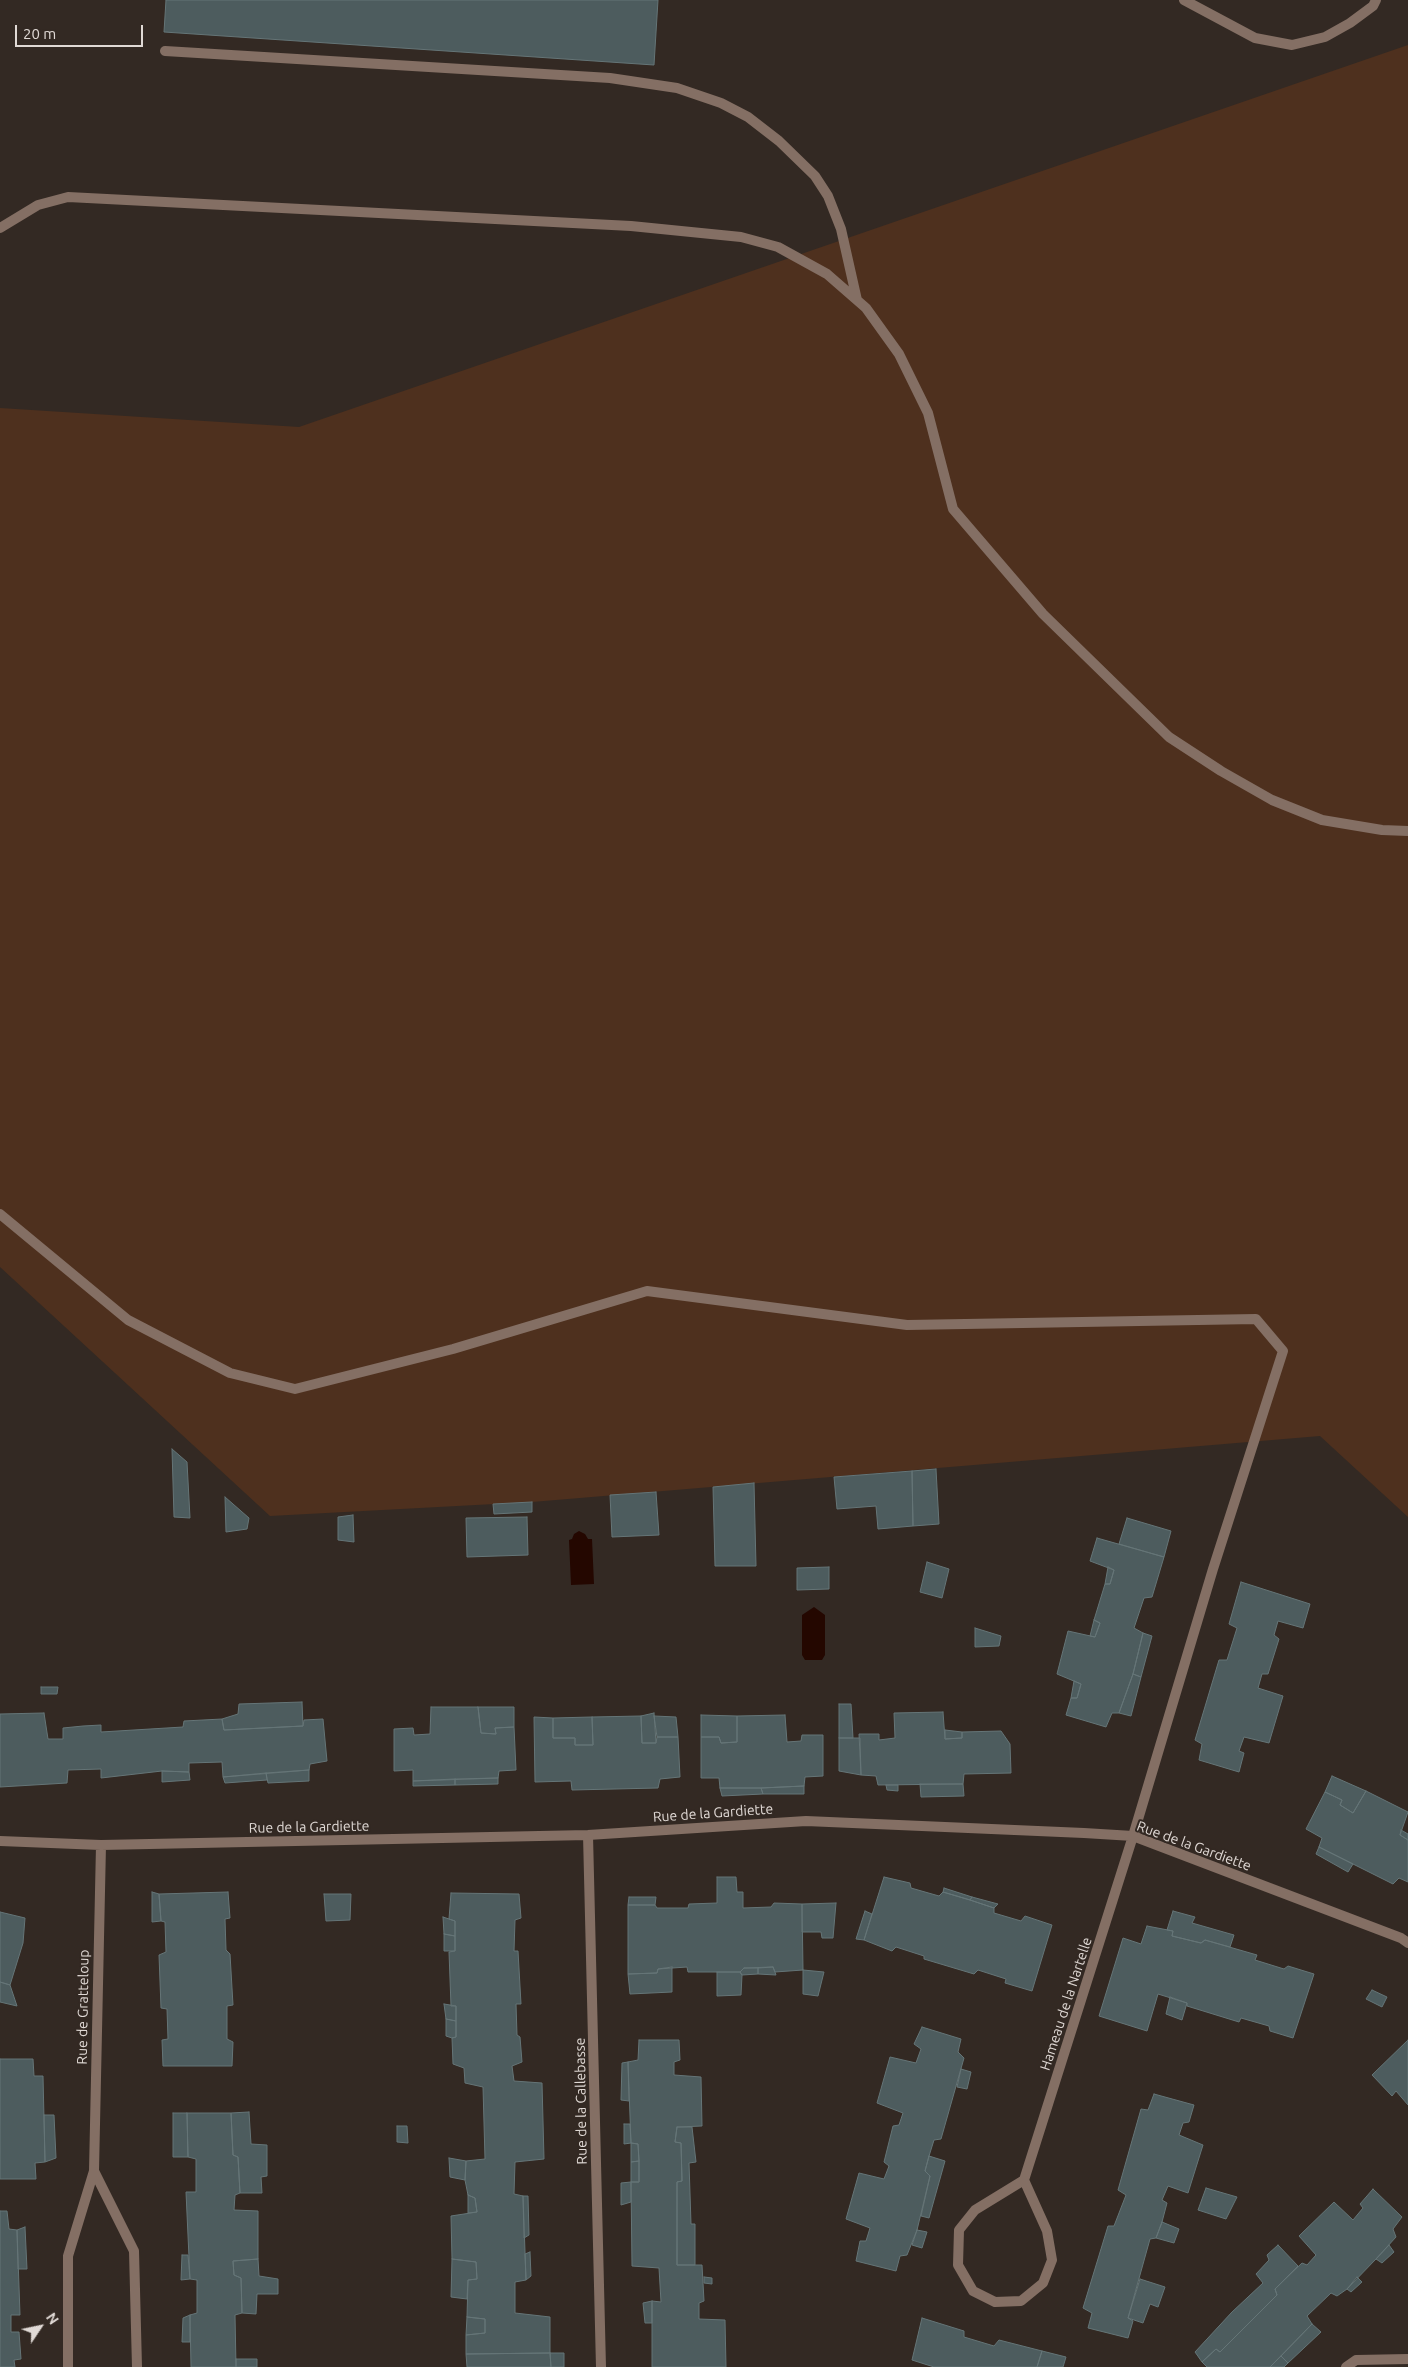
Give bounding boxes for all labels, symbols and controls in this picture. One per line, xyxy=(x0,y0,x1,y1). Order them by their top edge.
scale bar xyxy=(18,15,145,47)
text: 20 m xyxy=(23,25,56,42)
street label: Rue de la Gardiette xyxy=(652,1800,774,1826)
street label: Rue de la Gardiette xyxy=(1134,1817,1254,1875)
street label: Rue de la Gardiette xyxy=(249,1818,369,1836)
street label: Hameau de la Nartelle xyxy=(1037,1935,1095,2073)
street label: Rue de Gratteloup xyxy=(74,1949,92,2065)
street label: Rue de la Callebasse xyxy=(571,2037,591,2165)
north arrow xyxy=(15,2302,65,2352)
text: N xyxy=(43,2310,62,2327)

